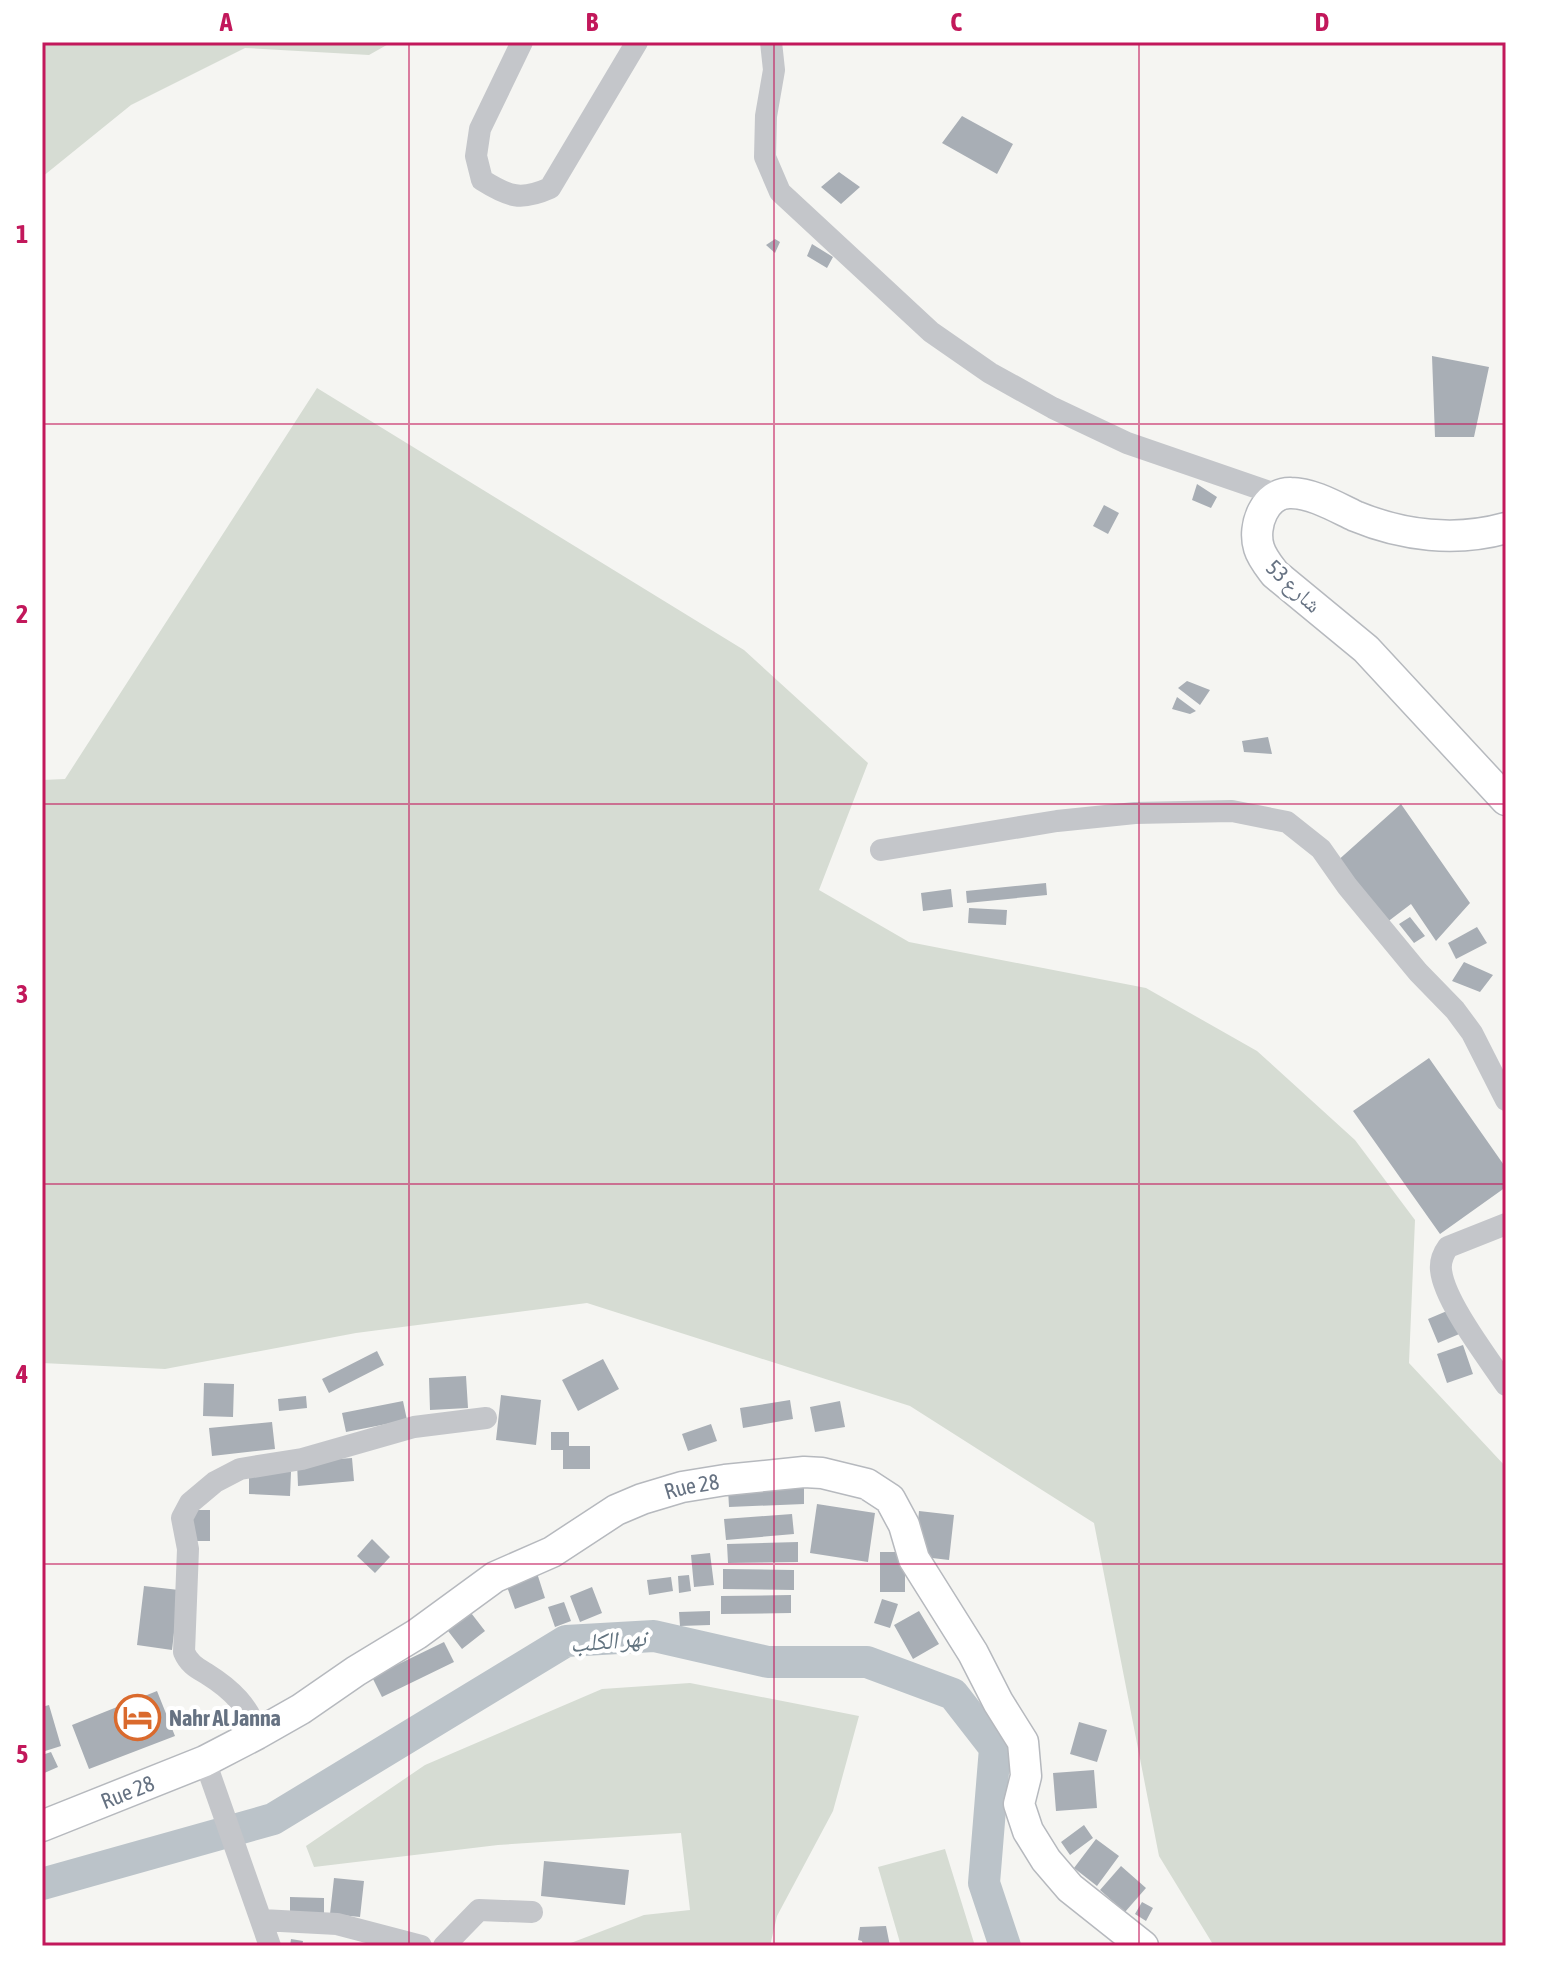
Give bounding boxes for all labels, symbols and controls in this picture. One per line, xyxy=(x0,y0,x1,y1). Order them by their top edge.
text: A xyxy=(219,7,233,37)
text: B xyxy=(586,7,599,37)
text: C xyxy=(950,7,962,37)
text: D xyxy=(1315,7,1329,37)
text: 1 xyxy=(16,219,28,249)
street label: شارع 53 xyxy=(1260,554,1327,619)
text: 2 xyxy=(16,599,28,629)
text: 3 xyxy=(16,979,28,1009)
text: 4 xyxy=(15,1359,28,1389)
street label: Rue 28 xyxy=(661,1468,721,1505)
water label: نهر الكلب xyxy=(569,1623,651,1658)
hotel icon: Nahr Al Janna xyxy=(114,1694,162,1742)
place label: Nahr Al Janna xyxy=(169,1705,281,1731)
text: 5 xyxy=(16,1739,28,1769)
street label: Rue 28 xyxy=(97,1770,158,1814)

